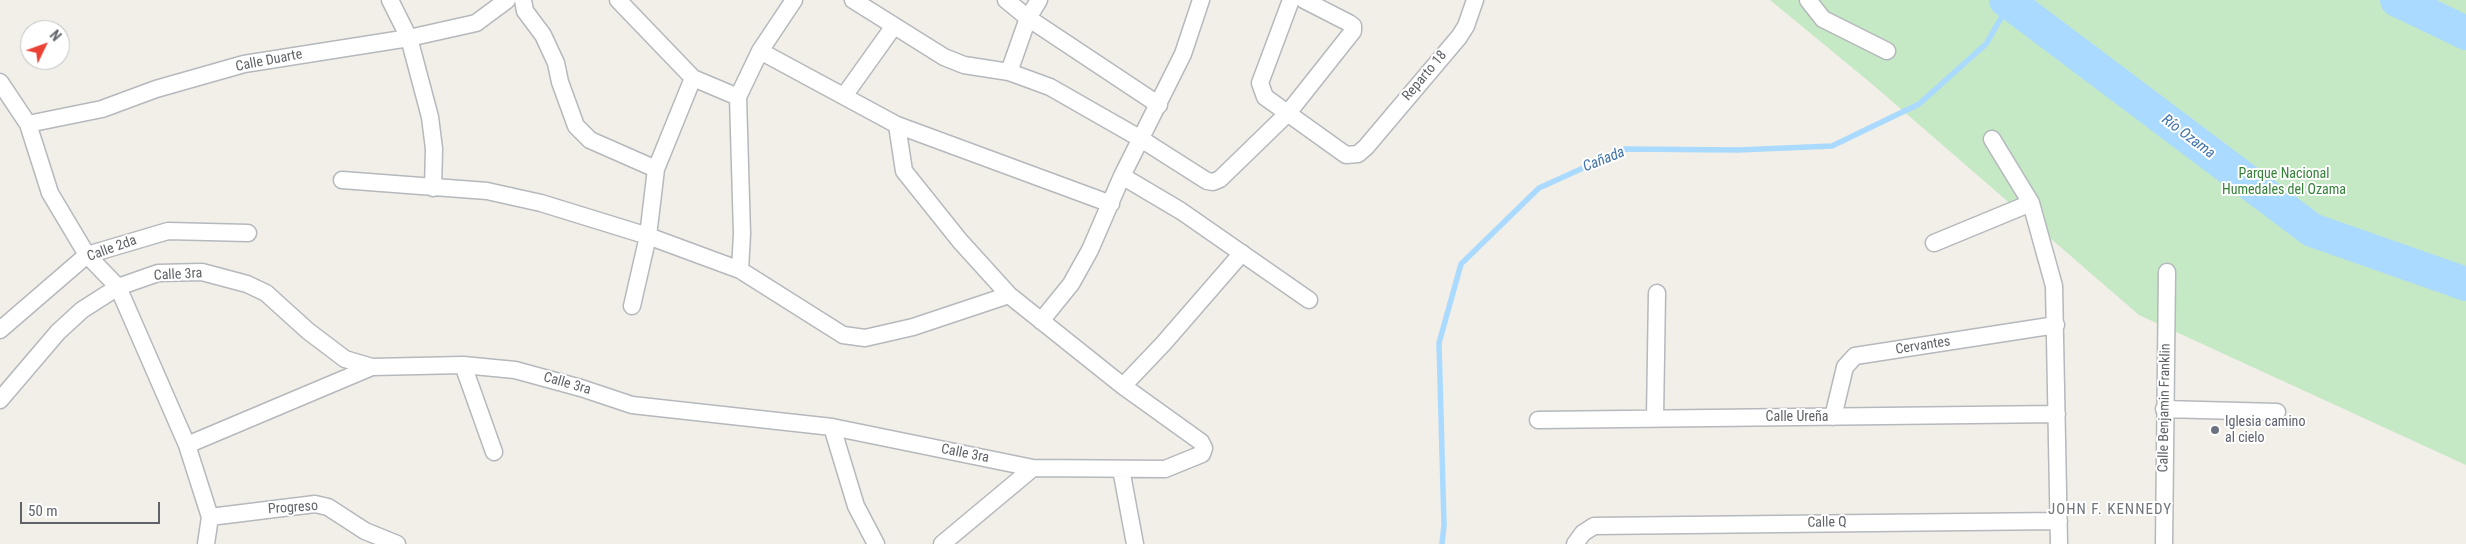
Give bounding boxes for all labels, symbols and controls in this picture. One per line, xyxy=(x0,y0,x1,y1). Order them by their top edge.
north arrow xyxy=(20,20,70,70)
text: N xyxy=(47,27,64,44)
street label: Calle Duarte xyxy=(234,46,304,76)
street label: Reparto 18 xyxy=(1399,48,1451,104)
water label: Río Ozama xyxy=(2158,111,2218,163)
water label: Cañada xyxy=(1580,144,1628,176)
park label: Parque Nacional Humedales del Ozama xyxy=(2222,166,2346,198)
street label: Calle 2da xyxy=(85,232,139,266)
street label: Calle 3ra xyxy=(153,265,203,285)
street label: Cervantes xyxy=(1894,333,1952,359)
street label: Calle Benjamin Franklin xyxy=(2155,343,2175,473)
street label: Calle 3ra xyxy=(541,369,593,399)
street label: Calle Ureña xyxy=(1766,409,1828,425)
place label: Iglesia camino al cielo xyxy=(2225,414,2305,447)
marker: Iglesia camino al cielo xyxy=(2209,424,2221,436)
street label: Calle 3ra xyxy=(940,441,990,467)
scale bar xyxy=(22,492,162,524)
street label: Progreso xyxy=(268,498,318,518)
district label: JOHN F. KENNEDY xyxy=(2046,501,2174,519)
text: 50 m xyxy=(28,502,58,520)
street label: Calle Q xyxy=(1807,514,1847,532)

